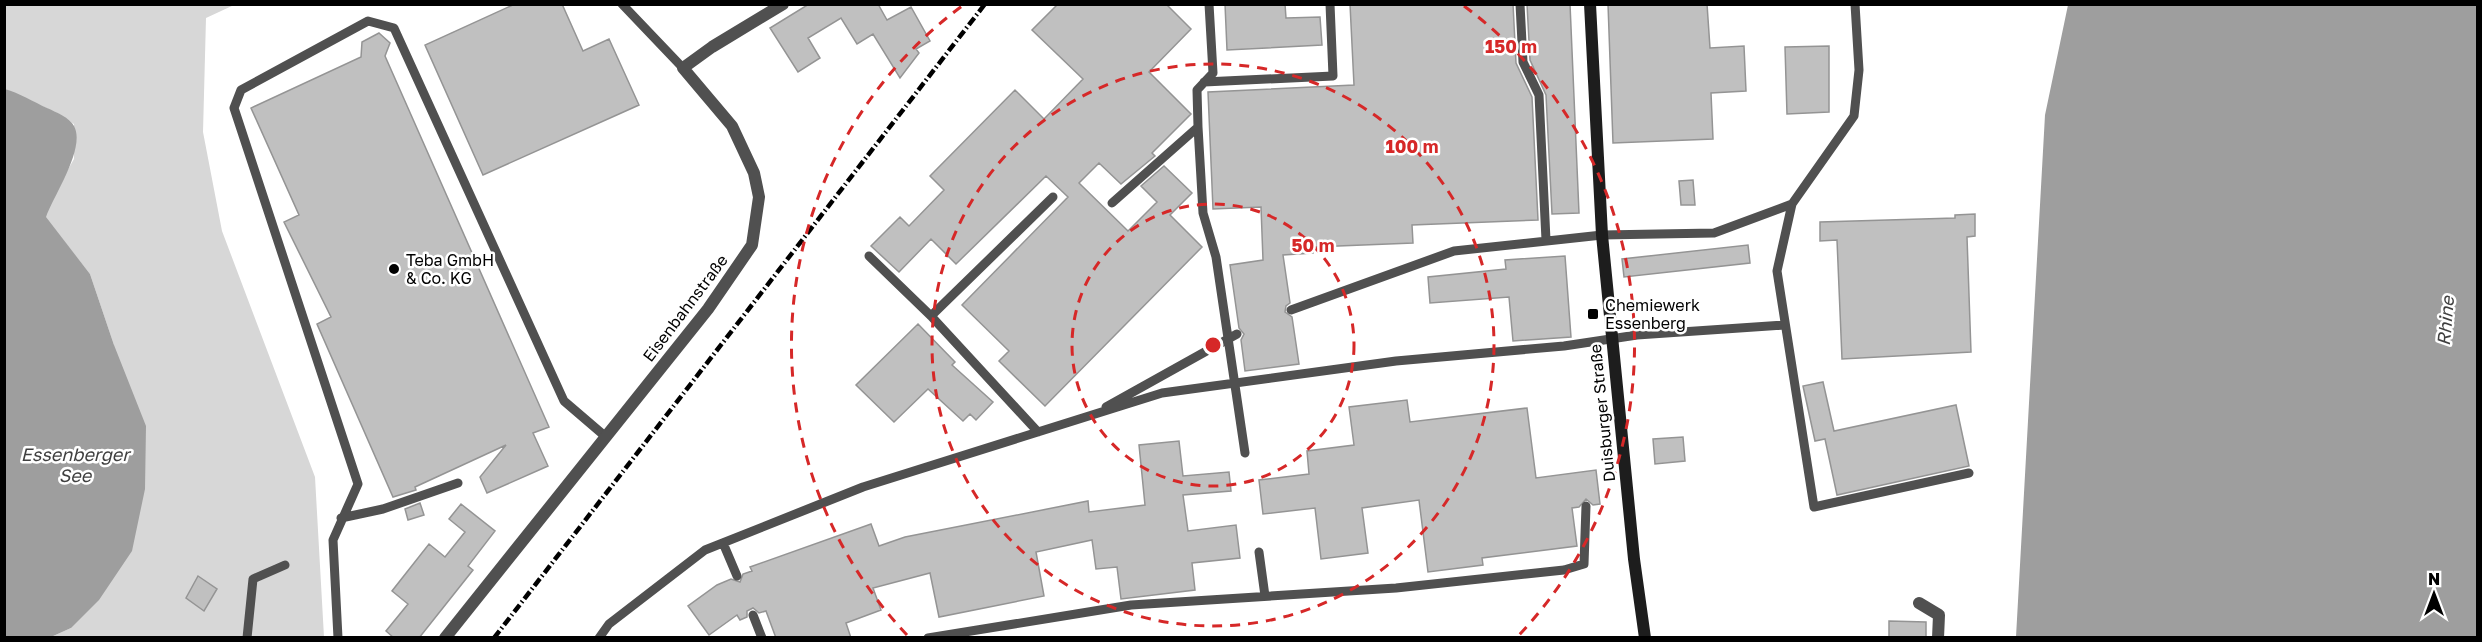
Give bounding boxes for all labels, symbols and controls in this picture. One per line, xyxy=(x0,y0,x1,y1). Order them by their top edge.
text: 150 m xyxy=(1485,35,1537,57)
text: 100 m xyxy=(1386,135,1438,157)
text: 50 m xyxy=(1292,234,1334,256)
place label: Teba GmbH & Co. KG xyxy=(406,250,494,288)
street label: Eisenbahnstraße xyxy=(638,251,732,365)
marker: Teba GmbH & Co. KG xyxy=(387,262,401,276)
water label: Rhine xyxy=(2432,294,2458,347)
place label: Chemiewerk Essenberg xyxy=(1605,295,1700,333)
marker: Chemiewerk Essenberg xyxy=(1586,307,1600,321)
centre of rings xyxy=(1203,335,1223,355)
street label: Duisburger Straße xyxy=(1585,343,1619,483)
water label: Essenberger See xyxy=(21,443,132,486)
north arrow xyxy=(2404,564,2464,624)
text: N xyxy=(2428,569,2440,589)

